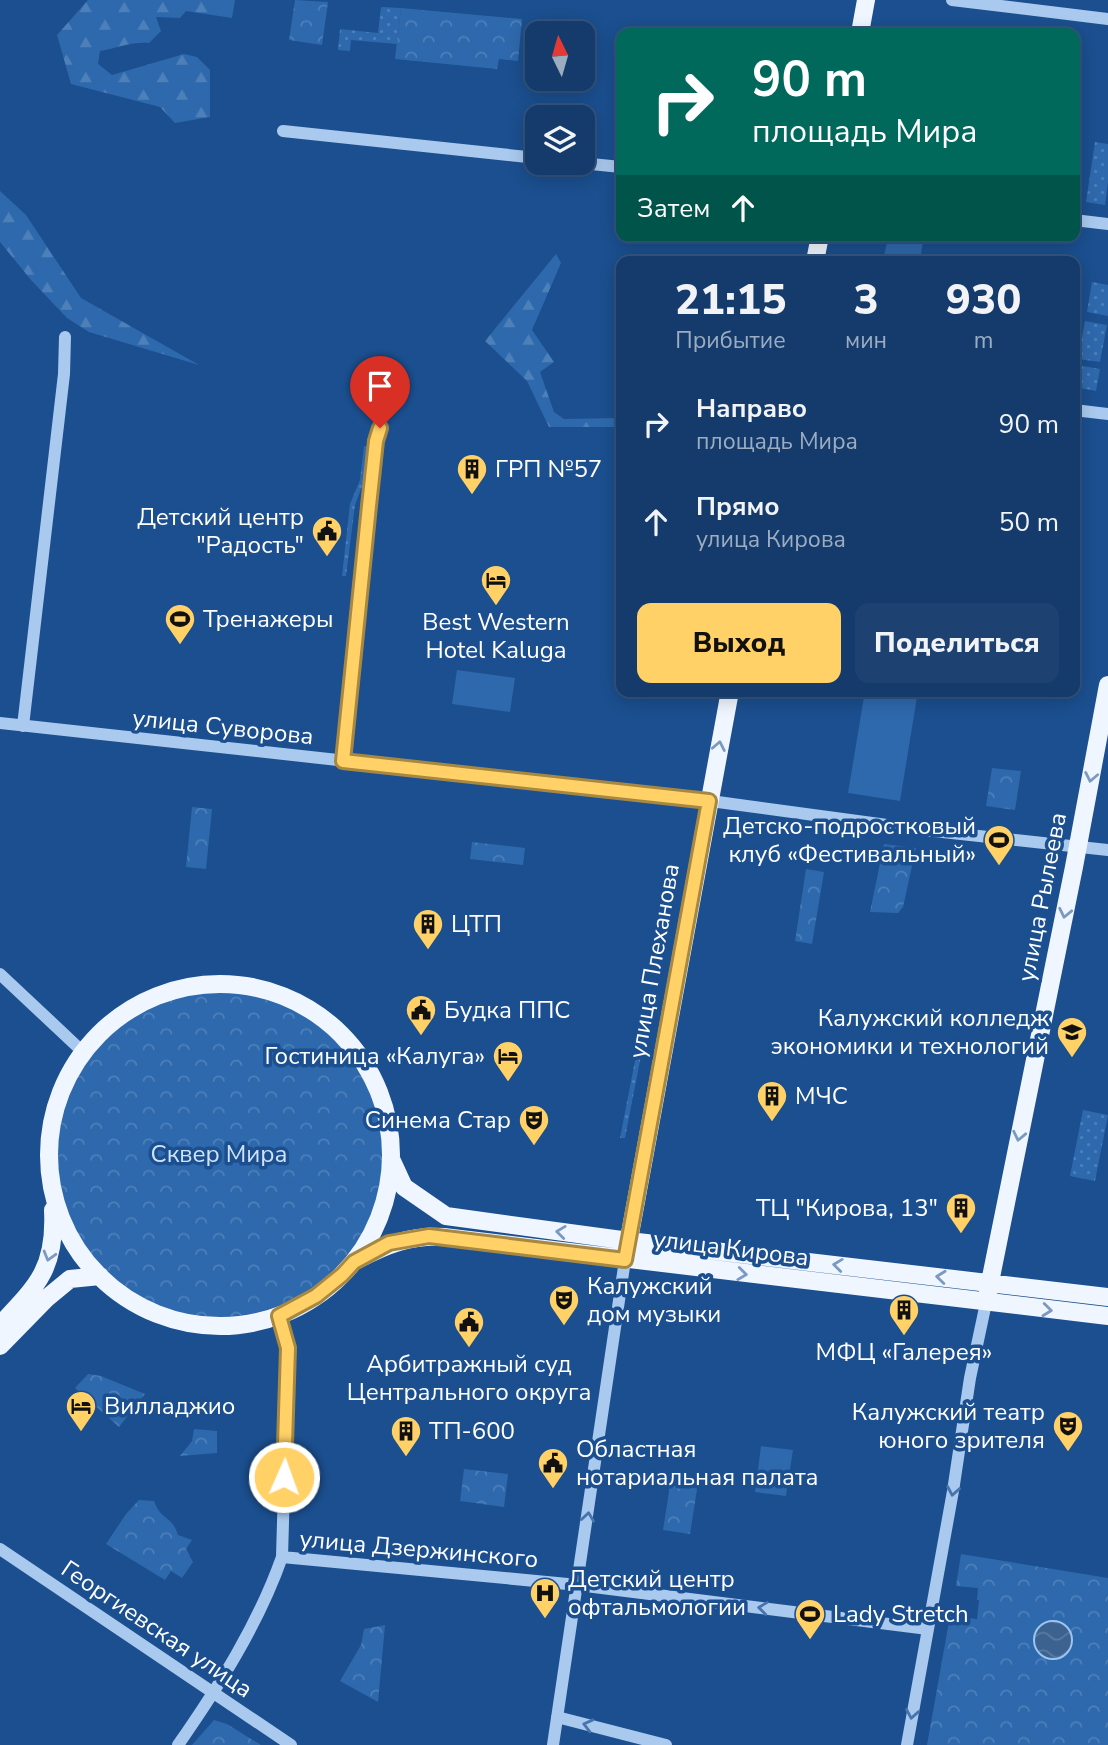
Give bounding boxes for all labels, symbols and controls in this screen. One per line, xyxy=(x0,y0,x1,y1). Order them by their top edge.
north arrow xyxy=(525,21,595,91)
map controls xyxy=(525,21,595,175)
text: 90 m xyxy=(752,46,867,113)
icon: right xyxy=(637,56,728,147)
button: layers xyxy=(525,105,595,175)
text: площадь Мира xyxy=(752,110,977,153)
icon: ahead xyxy=(724,189,762,227)
text: Затем xyxy=(637,191,710,226)
text: 21:15 xyxy=(675,272,786,329)
text: 3 xyxy=(853,272,879,329)
text: 930 xyxy=(946,272,1021,329)
text: Прибытие xyxy=(675,325,786,356)
text: мин xyxy=(845,325,887,356)
text: m xyxy=(974,325,993,356)
pin xyxy=(350,356,410,428)
icon: arrive xyxy=(361,367,399,405)
text: Направо xyxy=(696,391,807,426)
icon: right xyxy=(637,405,675,443)
text: 90 m xyxy=(999,407,1059,442)
text: площадь Мира xyxy=(696,426,858,457)
building icon: ГРП №57 xyxy=(455,452,489,496)
place label: ГРП №57 xyxy=(495,453,602,485)
text: Прямо xyxy=(696,489,780,524)
place label: Детский центр "Радость" xyxy=(137,501,304,561)
icon: ahead xyxy=(637,503,675,541)
text: 50 m xyxy=(999,505,1059,540)
public building icon: Детский центр "Радость" xyxy=(310,514,344,558)
text: улица Кирова xyxy=(696,524,846,555)
hotel icon: Best Western Hotel Kaluga xyxy=(479,563,513,607)
sports icon: Тренажеры xyxy=(163,602,197,646)
place label: Тренажеры xyxy=(203,603,333,635)
button: Выход xyxy=(637,603,841,683)
button: Поделиться xyxy=(855,603,1059,683)
place label: Best Western Hotel Kaluga xyxy=(422,606,570,666)
street label: улица Суворова xyxy=(131,702,315,752)
one-way arrow xyxy=(711,740,726,752)
one-way arrow xyxy=(1084,771,1099,782)
place label: Детско-подростковый клуб «Фестивальный» xyxy=(723,810,976,870)
street label: улица Рылеева xyxy=(1010,810,1074,984)
sports icon: Детско-подростковый клуб «Фестивальный» xyxy=(982,823,1016,867)
street label: улица Плеханова xyxy=(621,861,687,1061)
building icon: ЦТП xyxy=(411,907,445,951)
one-way arrow xyxy=(1058,907,1073,919)
place label: ЦТП xyxy=(451,908,502,940)
public building icon: Будка ППС xyxy=(404,993,438,1037)
place label: Будка ППС xyxy=(444,994,571,1026)
place label: Калужский колледж экономики и технологий xyxy=(771,1002,1049,1062)
school or university icon: Калужский колледж экономики и технологий xyxy=(1055,1015,1089,1059)
hotel icon: Гостиница «Калуга» xyxy=(491,1039,525,1083)
place label: Гостиница «Калуга» xyxy=(264,1040,485,1072)
building icon: МЧС xyxy=(755,1079,789,1123)
place label: МЧС xyxy=(795,1080,848,1112)
theatre icon: Синема Стар xyxy=(517,1103,551,1147)
place label: Синема Стар xyxy=(365,1104,511,1136)
one-way arrow xyxy=(1013,1130,1028,1142)
park label: Сквер Мира xyxy=(150,1138,288,1170)
building icon: ТЦ "Кирова, 13" xyxy=(944,1191,978,1235)
place label: ТЦ "Кирова, 13" xyxy=(756,1192,938,1224)
street label: улица Кирова xyxy=(651,1223,811,1273)
one-way arrow xyxy=(555,1225,567,1240)
one-way arrow xyxy=(43,1250,57,1262)
one-way arrow xyxy=(832,1258,843,1273)
one-way arrow xyxy=(736,1266,748,1281)
place label: Калужский дом музыки xyxy=(587,1270,721,1330)
one-way arrow xyxy=(936,1270,947,1285)
theatre icon: Калужский дом музыки xyxy=(547,1283,581,1327)
building icon: МФЦ «Галерея» xyxy=(887,1293,921,1337)
one-way arrow xyxy=(1041,1302,1053,1317)
public building icon: Арбитражный суд Центрального округа xyxy=(452,1305,486,1349)
place label: МФЦ «Галерея» xyxy=(816,1336,992,1368)
place label: Арбитражный суд Центрального округа xyxy=(347,1348,591,1408)
hotel icon: Вилладжио xyxy=(64,1389,98,1433)
place label: Вилладжио xyxy=(104,1390,235,1422)
place label: Калужский театр юного зрителя xyxy=(852,1396,1045,1456)
theatre icon: Калужский театр юного зрителя xyxy=(1051,1409,1085,1453)
building icon: ТП-600 xyxy=(389,1414,423,1458)
place label: ТП-600 xyxy=(429,1415,515,1447)
place label: Областная нотариальная палата xyxy=(576,1433,819,1493)
position arrow xyxy=(247,1440,321,1514)
public building icon: Областная нотариальная палата xyxy=(536,1446,570,1490)
one-way arrow xyxy=(946,1485,961,1497)
one-way arrow xyxy=(580,1512,595,1523)
street label: улица Дзержинского xyxy=(298,1523,540,1575)
street label: Георгиевская улица xyxy=(55,1553,259,1705)
place label: Детский центр офтальмологии xyxy=(568,1563,746,1623)
hospital icon: Детский центр офтальмологии xyxy=(528,1576,562,1620)
sports icon: Lady Stretch xyxy=(793,1597,827,1641)
place label: Lady Stretch xyxy=(833,1598,969,1630)
one-way arrow xyxy=(757,1601,769,1616)
one-way arrow xyxy=(906,1708,921,1720)
one-way arrow xyxy=(582,1719,594,1733)

